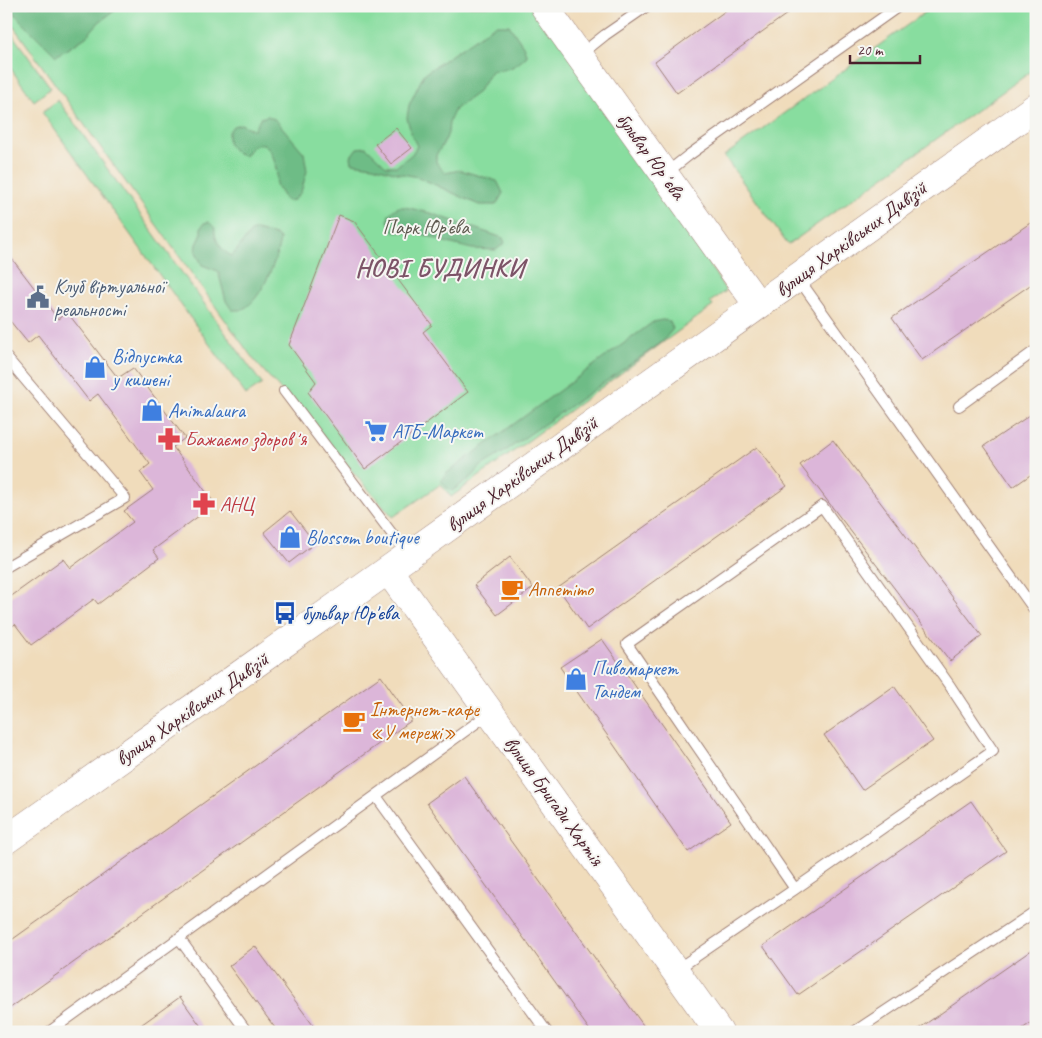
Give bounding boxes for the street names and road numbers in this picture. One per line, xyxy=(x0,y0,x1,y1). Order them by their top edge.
street label: бульвар Юрʼєва xyxy=(611,108,692,205)
street label: вулиця Харківських Дивізій xyxy=(770,175,934,303)
street label: вулиця Харківських Дивізій xyxy=(441,410,605,538)
street label: вулиця Харківських Дивізій xyxy=(111,646,275,772)
street label: вулиця Бригади Хартія xyxy=(499,731,610,871)

